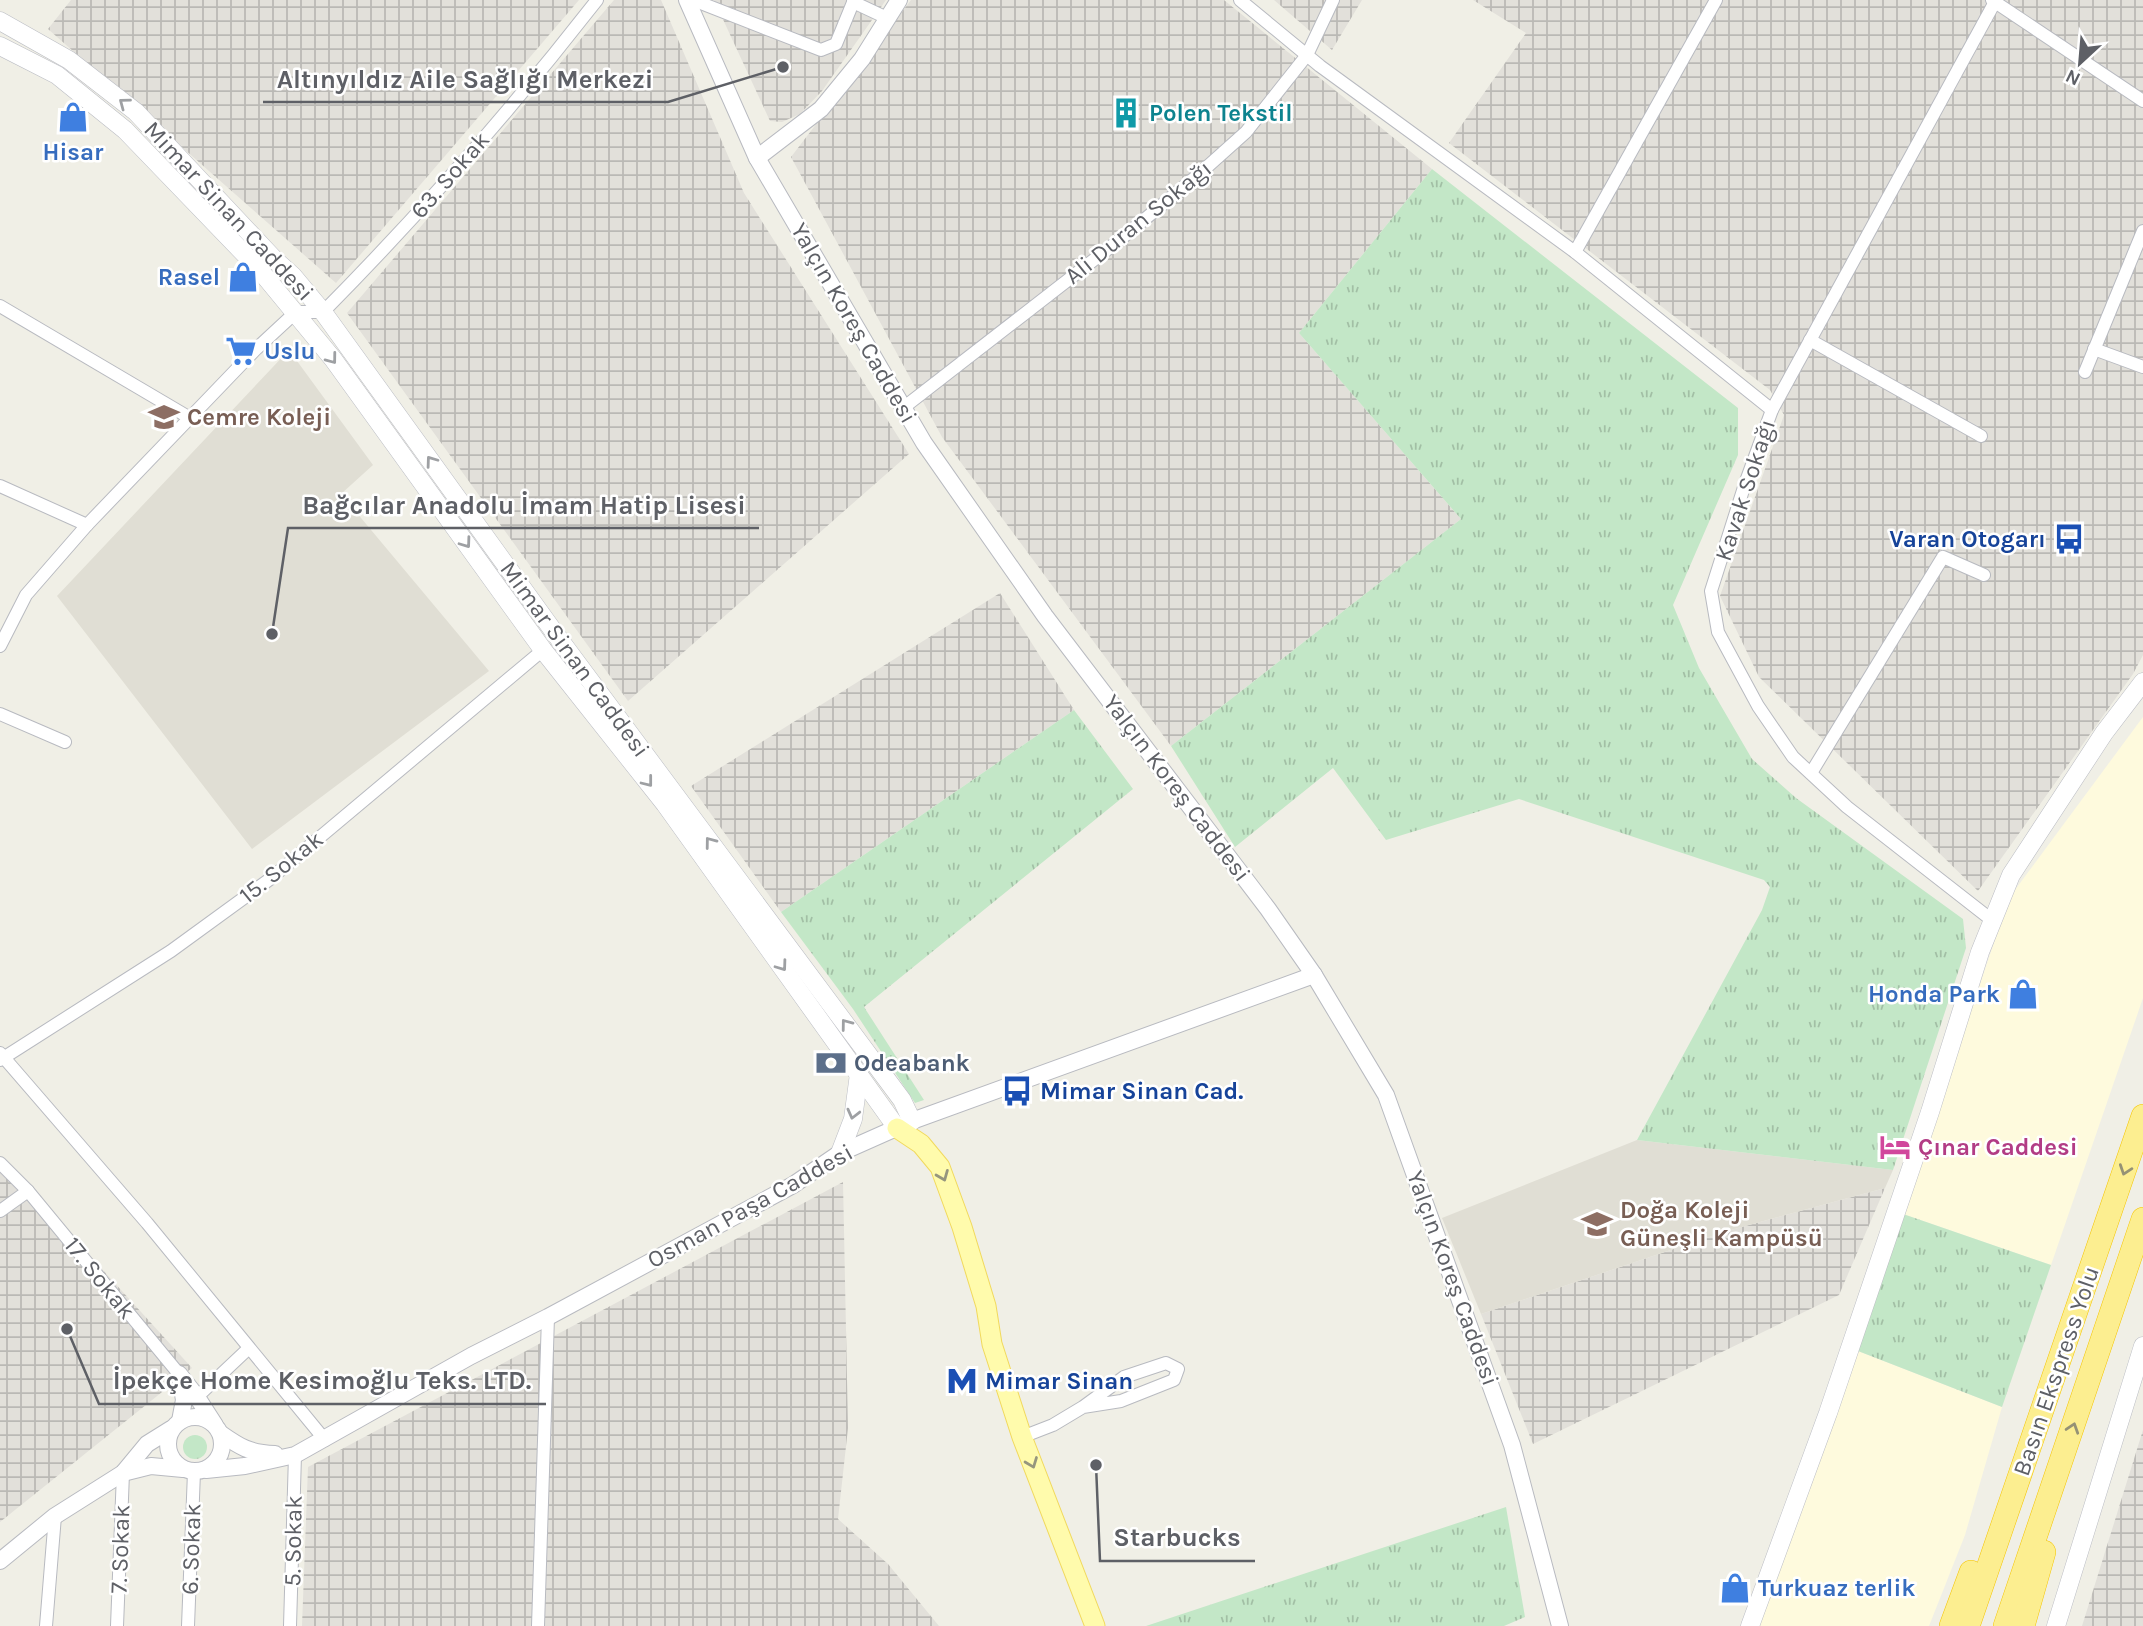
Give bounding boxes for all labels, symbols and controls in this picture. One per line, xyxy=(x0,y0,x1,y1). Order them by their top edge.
north arrow xyxy=(2045,28,2115,98)
callout: Altınyıldız Aile Sağlığı Merkezi xyxy=(263,55,668,102)
text: Altınyıldız Aile Sağlığı Merkezi xyxy=(277,64,653,95)
text: N xyxy=(2062,65,2084,90)
building icon: Polen Tekstil xyxy=(1109,96,1143,130)
one-way arrow xyxy=(120,98,132,111)
place label: Polen Tekstil xyxy=(1149,99,1293,127)
shop icon: Hisar xyxy=(56,100,90,134)
street label: Mimar Sinan Caddesi xyxy=(138,115,320,307)
street label: 63. Sokak xyxy=(405,126,495,224)
place label: Hisar xyxy=(43,138,104,166)
street label: Ali Duran Sokağı xyxy=(1059,154,1217,290)
street label: Yalçın Koreş Caddesi xyxy=(785,218,923,428)
shop icon: Rasel xyxy=(226,260,260,294)
place label: Rasel xyxy=(158,263,220,291)
supermarket icon: Uslu xyxy=(224,334,258,368)
place label: Uslu xyxy=(264,337,316,365)
one-way arrow xyxy=(324,351,337,363)
school or university icon: Cemre Koleji xyxy=(147,400,181,434)
place label: Cemre Koleji xyxy=(187,403,331,431)
street label: Kavak Sokağı xyxy=(1709,416,1781,564)
one-way arrow xyxy=(427,456,439,469)
callout: Bağcılar Anadolu İmam Hatip Lisesi xyxy=(288,481,759,528)
text: Bağcılar Anadolu İmam Hatip Lisesi xyxy=(302,490,746,521)
bus stop icon: Varan Otogarı xyxy=(2052,522,2086,556)
place label: Varan Otogarı xyxy=(1889,525,2046,553)
one-way arrow xyxy=(458,535,470,548)
street label: Mimar Sinan Caddesi xyxy=(494,556,656,762)
street label: Yalçın Koreş Caddesi xyxy=(1098,689,1256,887)
one-way arrow xyxy=(640,774,652,787)
street label: 15. Sokak xyxy=(234,825,328,909)
one-way arrow xyxy=(706,837,718,850)
one-way arrow xyxy=(774,958,786,971)
shop icon: Honda Park xyxy=(2006,977,2040,1011)
place label: Honda Park xyxy=(1868,980,2000,1008)
one-way arrow xyxy=(841,1019,854,1032)
bank icon: Odeabank xyxy=(814,1046,848,1080)
place label: Odeabank xyxy=(854,1049,970,1077)
bus stop icon: Mimar Sinan Cad. xyxy=(1000,1074,1034,1108)
place label: Mimar Sinan Cad. xyxy=(1040,1077,1244,1105)
one-way arrow xyxy=(847,1108,862,1120)
hotel icon: Çınar Caddesi xyxy=(1878,1130,1912,1164)
place label: Çınar Caddesi xyxy=(1918,1133,2078,1161)
street label: Osman Paşa Caddesi xyxy=(642,1138,858,1274)
one-way arrow xyxy=(2119,1164,2133,1176)
street label: Yalçın Koreş Caddesi xyxy=(1401,1167,1505,1389)
one-way arrow xyxy=(935,1169,949,1181)
place label: Doğa Koleji Güneşli Kampüsü xyxy=(1620,1196,1823,1252)
school or university icon: Doğa Koleji Güneşli Kampüsü xyxy=(1580,1207,1614,1241)
street label: 17. Sokak xyxy=(59,1231,141,1325)
street label: Basın Ekspress Yolu xyxy=(2007,1263,2105,1479)
callout: İpekçe Home Kesimoğlu Teks. LTD. xyxy=(99,1357,546,1404)
metro station icon: Mimar Sinan xyxy=(945,1364,979,1398)
text: İpekçe Home Kesimoğlu Teks. LTD. xyxy=(113,1365,531,1396)
place label: Mimar Sinan xyxy=(985,1367,1133,1395)
one-way arrow xyxy=(2064,1422,2079,1434)
one-way arrow xyxy=(1024,1456,1038,1469)
street label: 5. Sokak xyxy=(278,1495,308,1587)
street label: 6. Sokak xyxy=(175,1503,207,1595)
street label: 7. Sokak xyxy=(104,1504,136,1594)
callout: Starbucks xyxy=(1100,1514,1255,1561)
text: Starbucks xyxy=(1113,1522,1241,1553)
shop icon: Turkuaz terlik xyxy=(1718,1571,1752,1605)
place label: Turkuaz terlik xyxy=(1758,1574,1915,1602)

